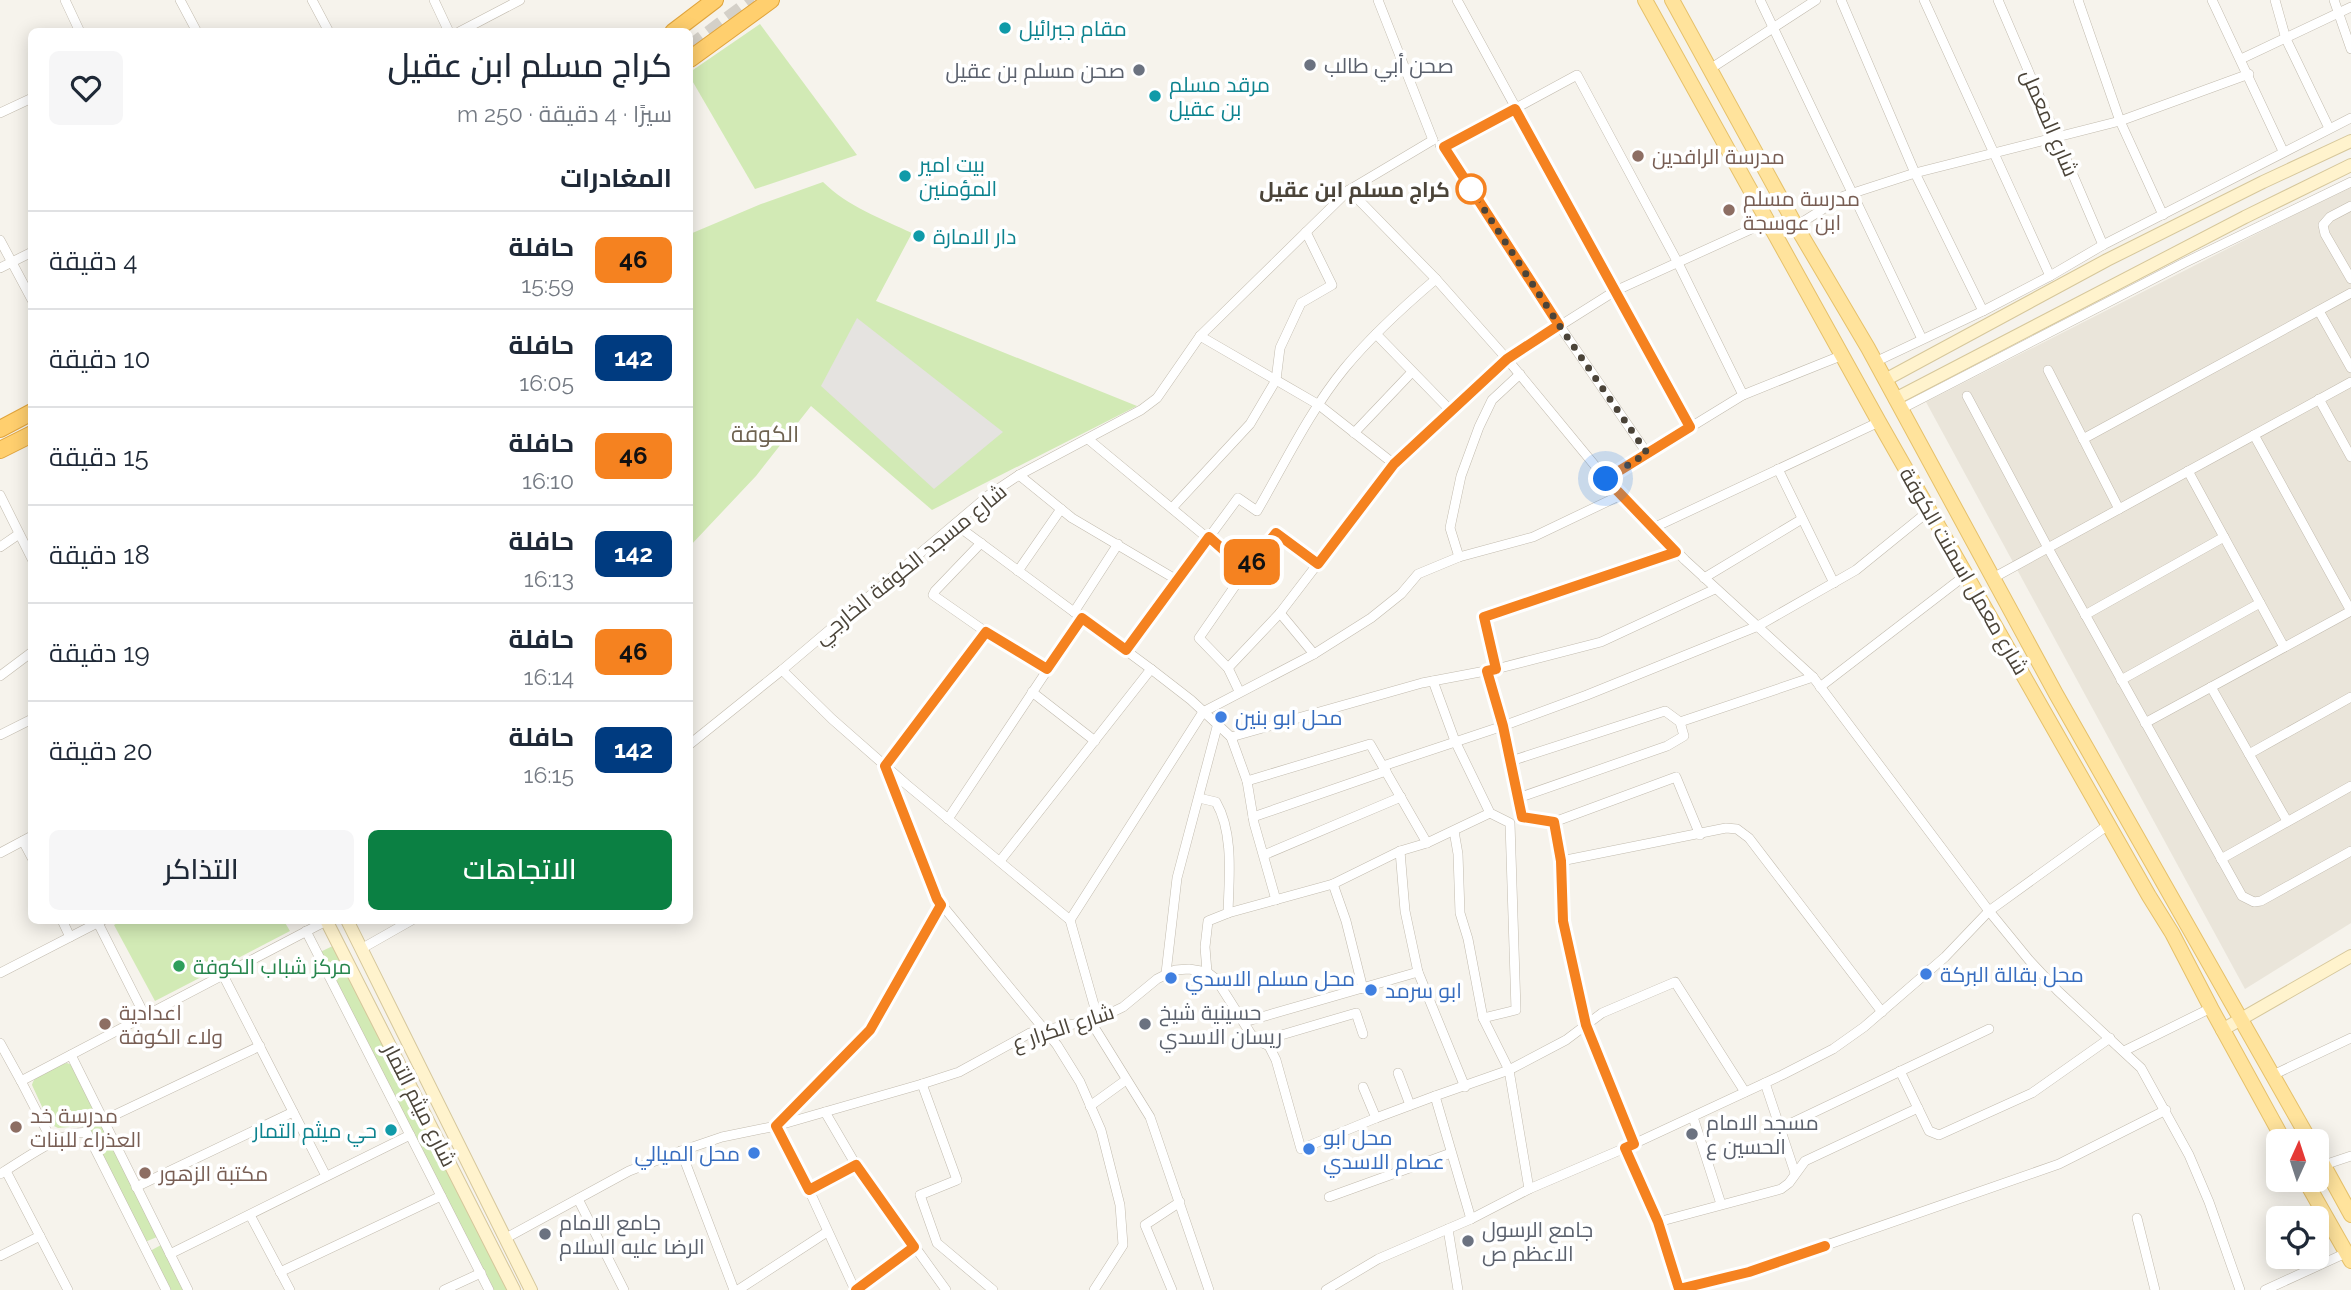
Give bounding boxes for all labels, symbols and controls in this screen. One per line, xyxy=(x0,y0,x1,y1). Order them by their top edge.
place label: مقام جبرائيل xyxy=(1019,16,1127,43)
marker: مقام جبرائيل xyxy=(997,20,1013,36)
text: كراج مسلم ابن عقيل xyxy=(387,46,672,85)
button: heart xyxy=(49,51,123,125)
place label: صحن أبي طالب xyxy=(1324,53,1454,82)
marker: صحن أبي طالب xyxy=(1302,57,1318,73)
place label: صحن مسلم بن عقيل xyxy=(946,58,1125,85)
marker: صحن مسلم بن عقيل xyxy=(1131,62,1147,78)
street label: شارع المعمل xyxy=(2014,66,2084,181)
place label: مرقد مسلم بن عقيل xyxy=(1169,72,1270,122)
marker: مرقد مسلم بن عقيل xyxy=(1147,88,1163,104)
text: سيرًا · 4 دقيقة · 250 m xyxy=(457,100,672,127)
place label: مدرسة الرافدين xyxy=(1652,144,1785,170)
marker: مدرسة الرافدين xyxy=(1630,148,1646,164)
place label: بيت امير المؤمنين xyxy=(918,152,997,202)
text: المغادرات xyxy=(560,163,672,193)
marker: بيت امير المؤمنين xyxy=(897,168,913,184)
marker: كراج مسلم ابن عقيل xyxy=(1456,174,1486,204)
place label: كراج مسلم ابن عقيل xyxy=(1259,177,1450,204)
place label: مدرسة مسلم ابن عوسجة xyxy=(1743,186,1860,236)
marker: مدرسة مسلم ابن عوسجة xyxy=(1721,202,1737,218)
place label: دار الامارة xyxy=(933,224,1016,249)
marker: دار الامارة xyxy=(911,228,927,244)
text: حافلة xyxy=(509,232,574,262)
text: 46 xyxy=(619,245,648,274)
text: 4 دقيقة xyxy=(49,246,137,276)
text: 15:59 xyxy=(521,271,574,298)
text: حافلة xyxy=(509,330,574,360)
text: 142 xyxy=(614,343,653,372)
text: 10 دقيقة xyxy=(49,344,150,374)
text: 16:05 xyxy=(519,369,574,396)
district label: الكوفة xyxy=(731,420,799,447)
text: حافلة xyxy=(509,428,574,458)
text: 46 xyxy=(619,441,648,470)
text: 15 دقيقة xyxy=(49,442,149,472)
your location xyxy=(1588,461,1623,496)
street label: شارع معمل اسمنت الكوفة xyxy=(1893,463,2034,680)
text: 16:10 xyxy=(522,467,574,494)
street label: شارع مسجد الكوفة الخارجي xyxy=(809,479,1014,652)
text: حافلة xyxy=(509,526,574,556)
text: 142 xyxy=(614,539,653,568)
line badge: 46 xyxy=(1220,539,1284,585)
text: 18 دقيقة xyxy=(49,540,150,570)
text: 46 xyxy=(1238,547,1266,576)
text: 16:13 xyxy=(524,565,574,592)
text: حافلة xyxy=(509,624,574,654)
text: 46 xyxy=(619,637,648,666)
text: 19 دقيقة xyxy=(49,638,150,668)
text: 16:14 xyxy=(524,663,574,690)
place label: محل ابو بنين xyxy=(1235,705,1343,731)
marker: محل ابو بنين xyxy=(1213,709,1229,725)
text: حافلة xyxy=(509,722,574,752)
text: 142 xyxy=(614,735,653,764)
text: 20 دقيقة xyxy=(49,736,153,766)
text: 16:15 xyxy=(524,761,574,788)
button: التذاكر xyxy=(49,830,354,910)
button: الاتجاهات xyxy=(368,830,672,910)
place label: مركز شباب الكوفة xyxy=(193,954,352,979)
marker: مركز شباب الكوفة xyxy=(171,958,187,974)
place label: محل بقالة البركة xyxy=(1940,962,2084,988)
place label: محل مسلم الاسدي xyxy=(1185,966,1355,995)
marker: محل بقالة البركة xyxy=(1918,966,1934,982)
marker: محل مسلم الاسدي xyxy=(1163,970,1179,986)
place label: ابو سرمد xyxy=(1385,978,1462,1003)
marker: ابو سرمد xyxy=(1363,982,1379,998)
street label: شارع الكرار ع xyxy=(1009,999,1118,1057)
place label: اعدادية ولاء الكوفة xyxy=(119,1000,223,1049)
place label: حسينية شيخ ريسان الاسدي xyxy=(1159,1000,1282,1053)
marker: اعدادية ولاء الكوفة xyxy=(97,1016,113,1032)
marker: حسينية شيخ ريسان الاسدي xyxy=(1137,1016,1153,1032)
street label: شارع ميثم التمار xyxy=(376,1038,462,1172)
place label: مدرسة خد العذراء للبنات xyxy=(30,1103,141,1152)
place label: مسجد الامام الحسين ع xyxy=(1706,1110,1819,1161)
place label: حي ميثم التمار xyxy=(252,1118,377,1147)
marker: مدرسة خد العذراء للبنات xyxy=(8,1119,24,1135)
marker: حي ميثم التمار xyxy=(383,1122,399,1138)
place label: محل ابو عصام الاسدي xyxy=(1323,1125,1445,1178)
marker: مسجد الامام الحسين ع xyxy=(1684,1126,1700,1142)
north arrow xyxy=(2266,1129,2329,1192)
map controls xyxy=(2266,1129,2329,1269)
place label: محل الميالي xyxy=(634,1141,740,1170)
marker: محل ابو عصام الاسدي xyxy=(1301,1141,1317,1157)
marker: محل الميالي xyxy=(746,1145,762,1161)
place label: مكتبة الزهور xyxy=(158,1161,268,1186)
marker: مكتبة الزهور xyxy=(137,1165,153,1181)
button: locate xyxy=(2266,1206,2329,1269)
place label: جامع الامام الرضا عليه السلام xyxy=(559,1210,705,1261)
place label: جامع الرسول الاعظم ص xyxy=(1482,1217,1593,1268)
marker: جامع الامام الرضا عليه السلام xyxy=(537,1226,553,1242)
marker: جامع الرسول الاعظم ص xyxy=(1460,1233,1476,1249)

